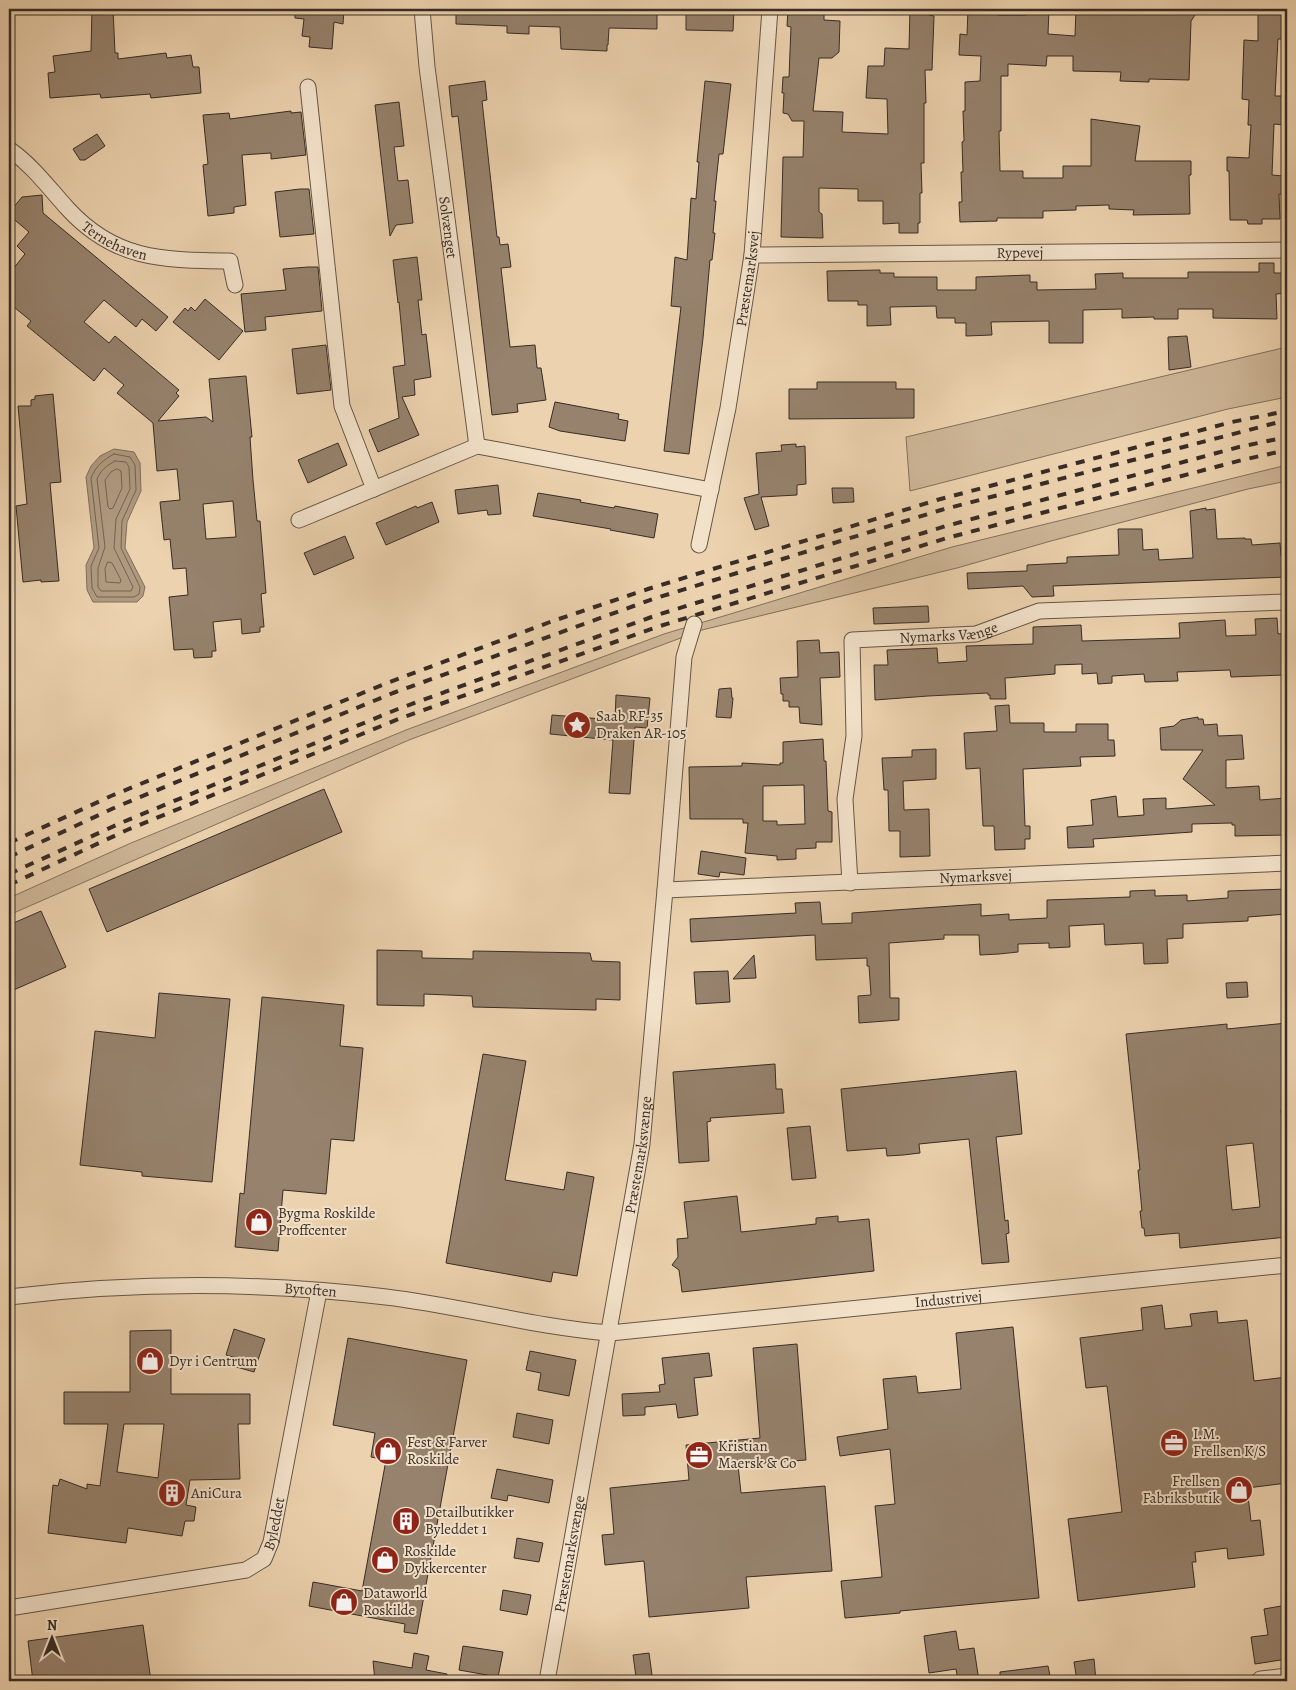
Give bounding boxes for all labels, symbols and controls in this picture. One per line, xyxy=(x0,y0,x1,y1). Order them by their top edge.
street label: Solvænget xyxy=(434,195,462,260)
street label: Ternehaven xyxy=(78,217,149,265)
street label: Præstemarksvej xyxy=(731,230,764,328)
street label: Rypevej xyxy=(996,242,1044,263)
street label: Nymarks Vænge xyxy=(899,617,1001,648)
place label: Saab RF-35 Draken AR-105 xyxy=(596,706,686,743)
place icon: Saab RF-35 Draken AR-105 xyxy=(562,710,592,740)
street label: Nymarksvej xyxy=(939,865,1012,888)
street label: Præstemarksvænge xyxy=(620,1095,656,1215)
place label: Bygma Roskilde Proffcenter xyxy=(278,1203,376,1240)
shop icon: Bygma Roskilde Proffcenter xyxy=(244,1207,274,1237)
street label: Bytoften xyxy=(284,1278,338,1302)
street label: Industrivej xyxy=(914,1286,983,1312)
shop icon: Dyr i Centrum xyxy=(135,1346,165,1376)
place label: Dyr i Centrum xyxy=(169,1351,258,1371)
place label: I.M. Frellsen K/S xyxy=(1193,1424,1266,1461)
office icon: I.M. Frellsen K/S xyxy=(1159,1428,1189,1458)
place label: Fest & Farver Roskilde xyxy=(407,1432,487,1469)
shop icon: Fest & Farver Roskilde xyxy=(373,1436,403,1466)
place label: Kristian Maersk & Co xyxy=(718,1436,797,1473)
office icon: Kristian Maersk & Co xyxy=(684,1440,714,1470)
place label: Frellsen Fabriksbutik xyxy=(1143,1471,1221,1508)
shop icon: Frellsen Fabriksbutik xyxy=(1224,1475,1254,1505)
building icon: AniCura xyxy=(157,1478,187,1508)
place label: AniCura xyxy=(190,1483,242,1503)
street label: Præstemarksvænge xyxy=(549,1494,590,1614)
street label: Byleddet xyxy=(259,1496,289,1554)
place label: Detailbutikker Byleddet 1 xyxy=(425,1502,514,1539)
building icon: Detailbutikker Byleddet 1 xyxy=(391,1506,421,1536)
place label: Roskilde Dykkercenter xyxy=(404,1541,487,1578)
shop icon: Roskilde Dykkercenter xyxy=(370,1545,400,1575)
place label: Dataworld Roskilde xyxy=(363,1583,428,1620)
shop icon: Dataworld Roskilde xyxy=(329,1587,359,1617)
north arrow xyxy=(28,1612,78,1662)
text: N xyxy=(47,1616,57,1635)

